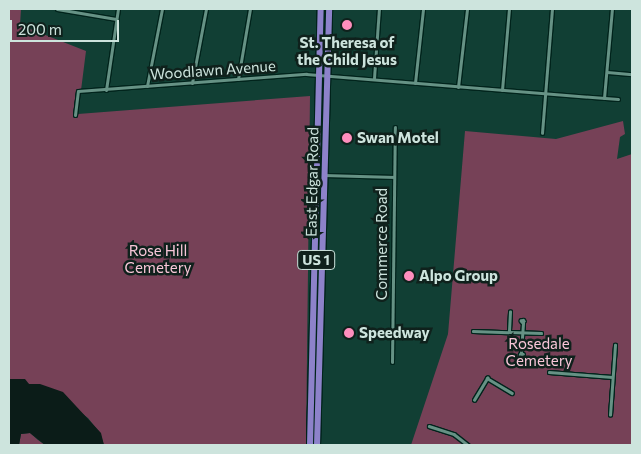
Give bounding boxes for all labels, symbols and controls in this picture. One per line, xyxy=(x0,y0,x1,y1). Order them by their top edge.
scale bar xyxy=(12,10,121,42)
marker: St. Theresa of the Child Jesus xyxy=(341,19,353,31)
text: 200 m xyxy=(18,20,62,38)
place label: St. Theresa of the Child Jesus xyxy=(297,33,397,68)
street label: Woodlawn Avenue xyxy=(150,57,276,83)
street label: East Edgar Road xyxy=(302,127,322,237)
place label: Swan Motel xyxy=(357,129,439,147)
marker: Swan Motel xyxy=(341,132,353,144)
street label: Commerce Road xyxy=(373,188,391,300)
park label: Rose Hill Cemetery xyxy=(125,241,191,276)
road number: US 1 xyxy=(296,248,336,272)
place label: Alpo Group xyxy=(419,267,498,285)
marker: Alpo Group xyxy=(403,270,415,282)
place label: Speedway xyxy=(359,324,430,342)
marker: Speedway xyxy=(343,327,355,339)
park label: Rosedale Cemetery xyxy=(506,334,572,369)

